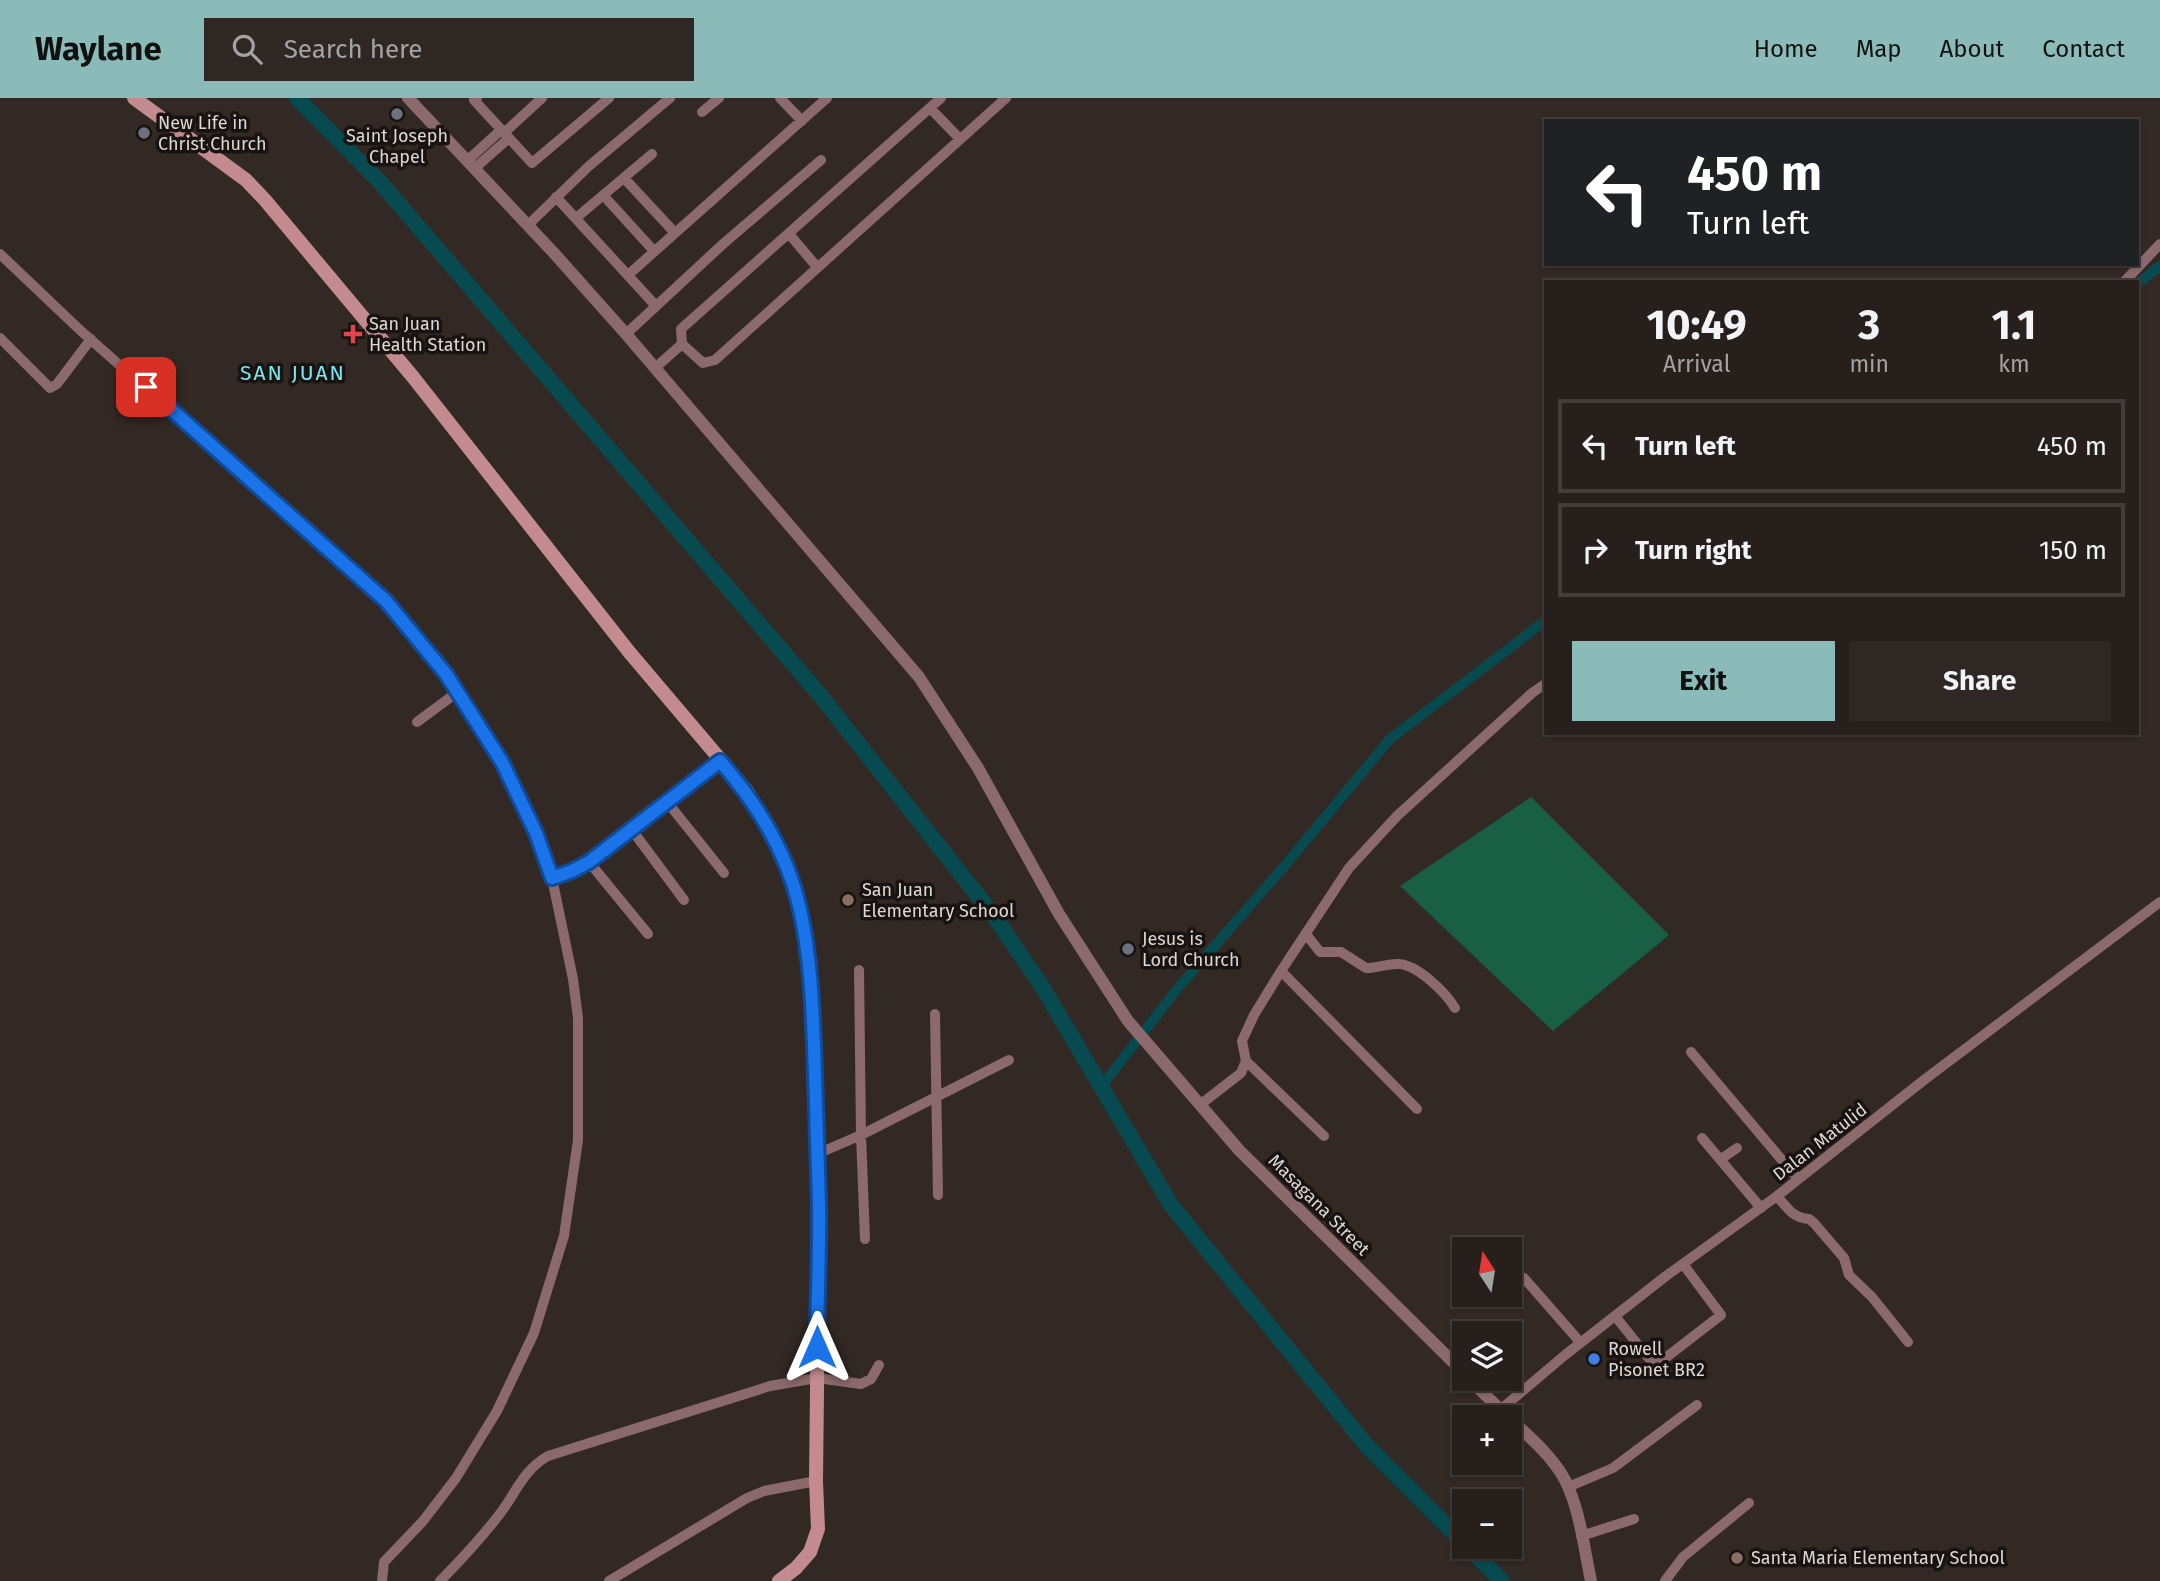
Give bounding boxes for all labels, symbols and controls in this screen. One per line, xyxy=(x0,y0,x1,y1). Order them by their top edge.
search box xyxy=(204,18,694,81)
text: Waylane xyxy=(35,29,162,69)
icon: search xyxy=(228,30,266,68)
text: Search here xyxy=(284,34,423,65)
text: Home xyxy=(1754,35,1818,63)
text: Map xyxy=(1856,35,1902,63)
text: About xyxy=(1940,35,2004,63)
text: Contact xyxy=(2042,35,2125,63)
marker: Saint Joseph Chapel xyxy=(389,106,405,122)
place label: New Life in Christ Church xyxy=(158,112,267,155)
marker: New Life in Christ Church xyxy=(136,125,152,141)
place label: Saint Joseph Chapel xyxy=(346,125,448,168)
text: 450 m xyxy=(1687,144,1822,203)
icon: left xyxy=(1572,147,1663,238)
text: Turn left xyxy=(1687,204,1809,242)
text: 10:49 xyxy=(1647,300,1747,350)
text: 3 xyxy=(1858,300,1880,350)
text: 1.1 xyxy=(1992,300,2036,350)
place label: San Juan Health Station xyxy=(369,313,486,356)
marker: San Juan Health Station xyxy=(343,324,363,344)
text: Arrival xyxy=(1663,350,1730,378)
text: min xyxy=(1849,350,1889,378)
text: km xyxy=(1998,350,2030,378)
pin xyxy=(116,357,176,417)
district label: SAN JUAN xyxy=(240,360,346,386)
icon: arrive xyxy=(127,368,165,406)
icon: left xyxy=(1576,427,1614,465)
text: Turn left xyxy=(1635,431,1736,462)
text: 450 m xyxy=(2037,431,2107,462)
icon: right xyxy=(1576,531,1614,569)
text: Turn right xyxy=(1635,535,1752,566)
text: 150 m xyxy=(2039,535,2107,566)
button: Exit xyxy=(1572,641,1835,721)
button: Share xyxy=(1849,641,2111,721)
place label: San Juan Elementary School xyxy=(862,879,1014,922)
marker: San Juan Elementary School xyxy=(840,892,856,908)
place label: Jesus is Lord Church xyxy=(1142,928,1239,971)
marker: Jesus is Lord Church xyxy=(1120,941,1136,957)
street label: Dalan Matulid xyxy=(1769,1098,1871,1186)
street label: Masagana Street xyxy=(1264,1150,1375,1261)
north arrow xyxy=(1452,1237,1522,1307)
map controls xyxy=(1452,1237,1522,1559)
position arrow xyxy=(780,1310,854,1384)
button: layers xyxy=(1452,1321,1522,1391)
place label: Rowell Pisonet BR2 xyxy=(1608,1338,1705,1381)
marker: Rowell Pisonet BR2 xyxy=(1586,1351,1602,1367)
button: + xyxy=(1452,1405,1522,1475)
button: − xyxy=(1452,1489,1522,1559)
place label: Santa Maria Elementary School xyxy=(1751,1547,2005,1569)
marker: Santa Maria Elementary School xyxy=(1729,1550,1745,1566)

